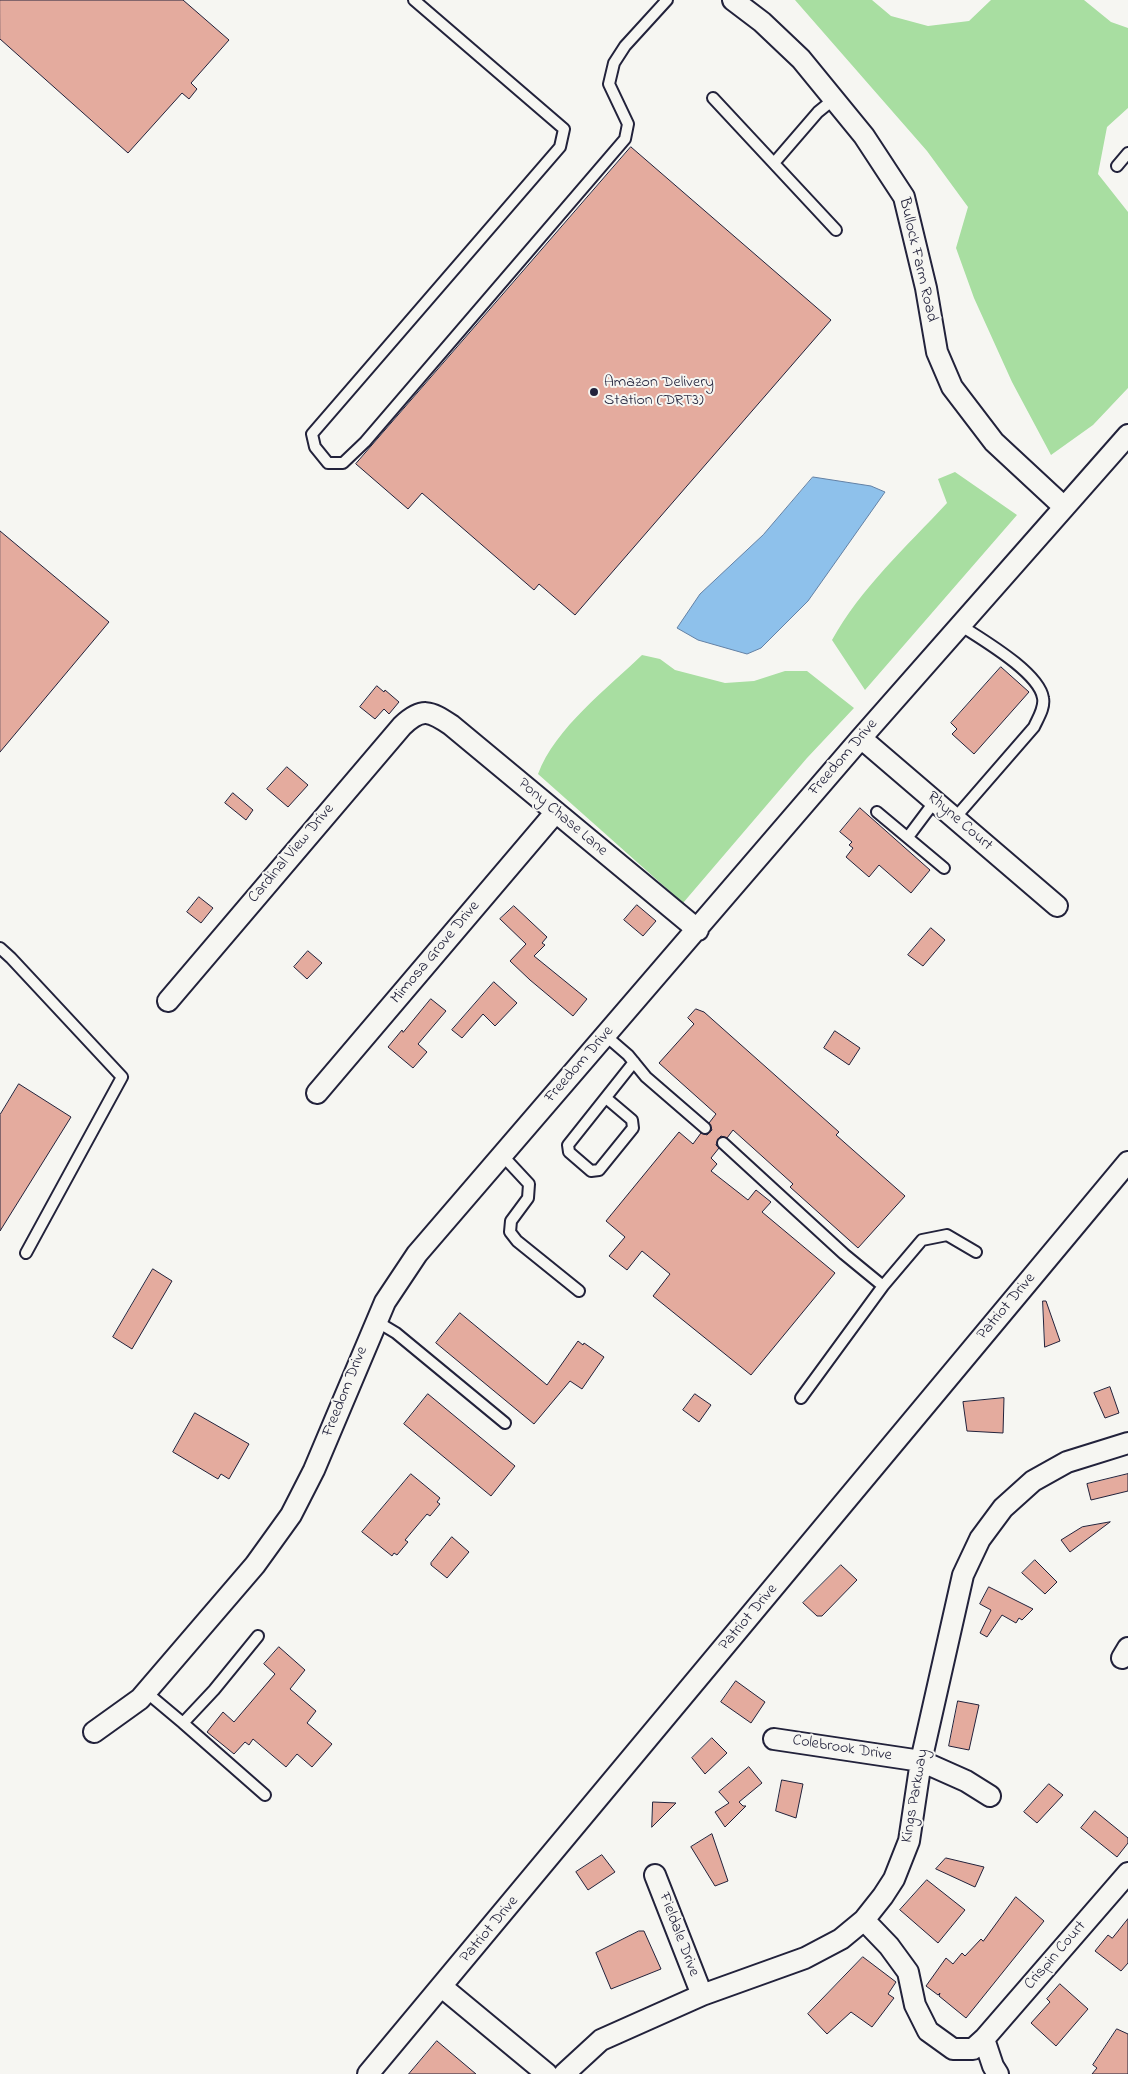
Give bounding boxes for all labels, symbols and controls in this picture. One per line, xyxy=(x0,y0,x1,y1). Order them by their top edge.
street label: Bullock Farm Road xyxy=(893,196,941,324)
place label: Amazon Delivery Station (DRT3) xyxy=(604,373,714,411)
marker: Amazon Delivery Station (DRT3) xyxy=(588,386,600,398)
street label: Freedom Drive xyxy=(805,716,883,800)
street label: Pony Chase Lane xyxy=(513,775,611,861)
street label: Rhyne Court xyxy=(922,788,996,856)
street label: Cardinal View Drive xyxy=(245,800,339,908)
street label: Mimosa Grove Drive xyxy=(387,898,485,1008)
street label: Freedom Drive xyxy=(541,1023,619,1107)
street label: Patriot Drive xyxy=(974,1270,1040,1344)
street label: Freedom Drive xyxy=(319,1344,373,1440)
street label: Patriot Drive xyxy=(716,1581,782,1655)
street label: Colebrook Drive xyxy=(791,1732,893,1766)
street label: Kings Parkway xyxy=(898,1748,934,1844)
street label: Fieldale Drive xyxy=(653,1890,703,1980)
street label: Patriot Drive xyxy=(457,1893,523,1967)
street label: Crispin Court xyxy=(1021,1918,1091,1994)

